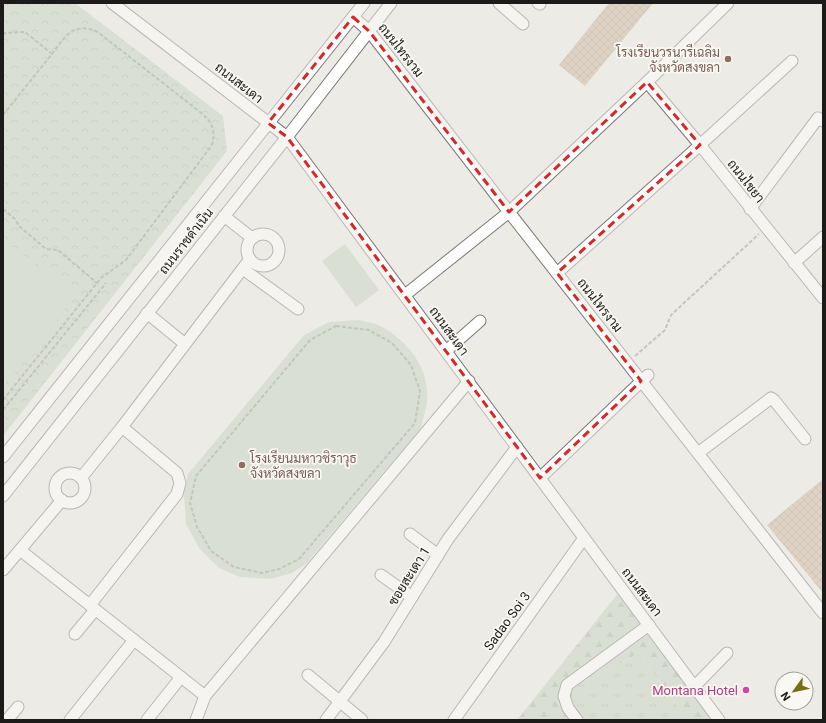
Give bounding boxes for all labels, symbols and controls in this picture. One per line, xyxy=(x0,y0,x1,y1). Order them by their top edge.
street label: ถนนไทรงาม xyxy=(375,19,427,80)
place label: โรงเรียนวรนารีเฉลิม จังหวัดสงขลา xyxy=(615,43,720,75)
marker: โรงเรียนวรนารีเฉลิม จังหวัดสงขลา xyxy=(723,54,733,64)
street label: ถนนสะเดา xyxy=(212,60,266,106)
street label: ถนนไชยา xyxy=(724,156,768,206)
street label: ถนนราชดำเนิน xyxy=(155,205,216,277)
street label: ถนนไทรงาม xyxy=(574,274,626,335)
street label: ถนนสะเดา xyxy=(426,304,472,358)
place label: โรงเรียนมหาวชิราวุธ จังหวัดสงขลา xyxy=(249,449,357,481)
marker: โรงเรียนมหาวชิราวุธ จังหวัดสงขลา xyxy=(237,460,247,470)
street label: ซอยสะเดา 1 xyxy=(385,544,433,608)
street label: ถนนสะเดา xyxy=(619,565,665,619)
street label: Sadao Soi 3 xyxy=(481,589,533,653)
north arrow xyxy=(774,671,814,711)
place label: Montana Hotel xyxy=(652,683,738,698)
marker: Montana Hotel xyxy=(741,685,751,695)
text: N xyxy=(778,689,794,703)

